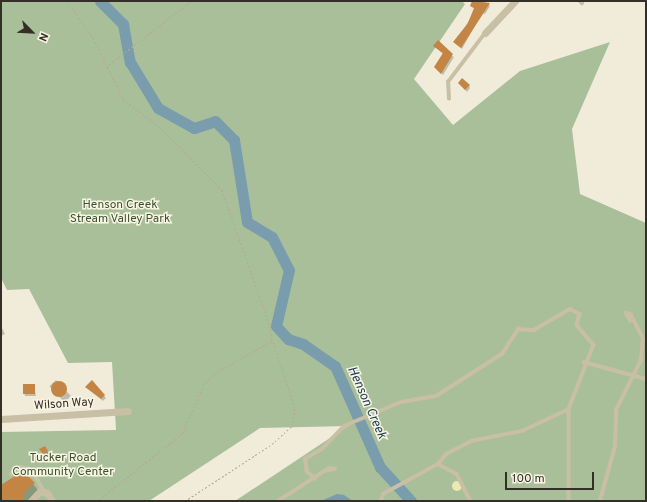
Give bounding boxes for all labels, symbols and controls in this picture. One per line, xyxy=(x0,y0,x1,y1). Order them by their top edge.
north arrow xyxy=(12,12,52,52)
text: N xyxy=(35,30,51,43)
park label: Henson Creek Stream Valley Park xyxy=(69,199,171,227)
water label: Henson Creek xyxy=(343,364,389,442)
street label: Wilson Way xyxy=(33,396,95,414)
park label: Tucker Road Community Center xyxy=(12,452,114,480)
scale bar xyxy=(507,464,596,490)
text: 100 m xyxy=(512,471,545,487)

